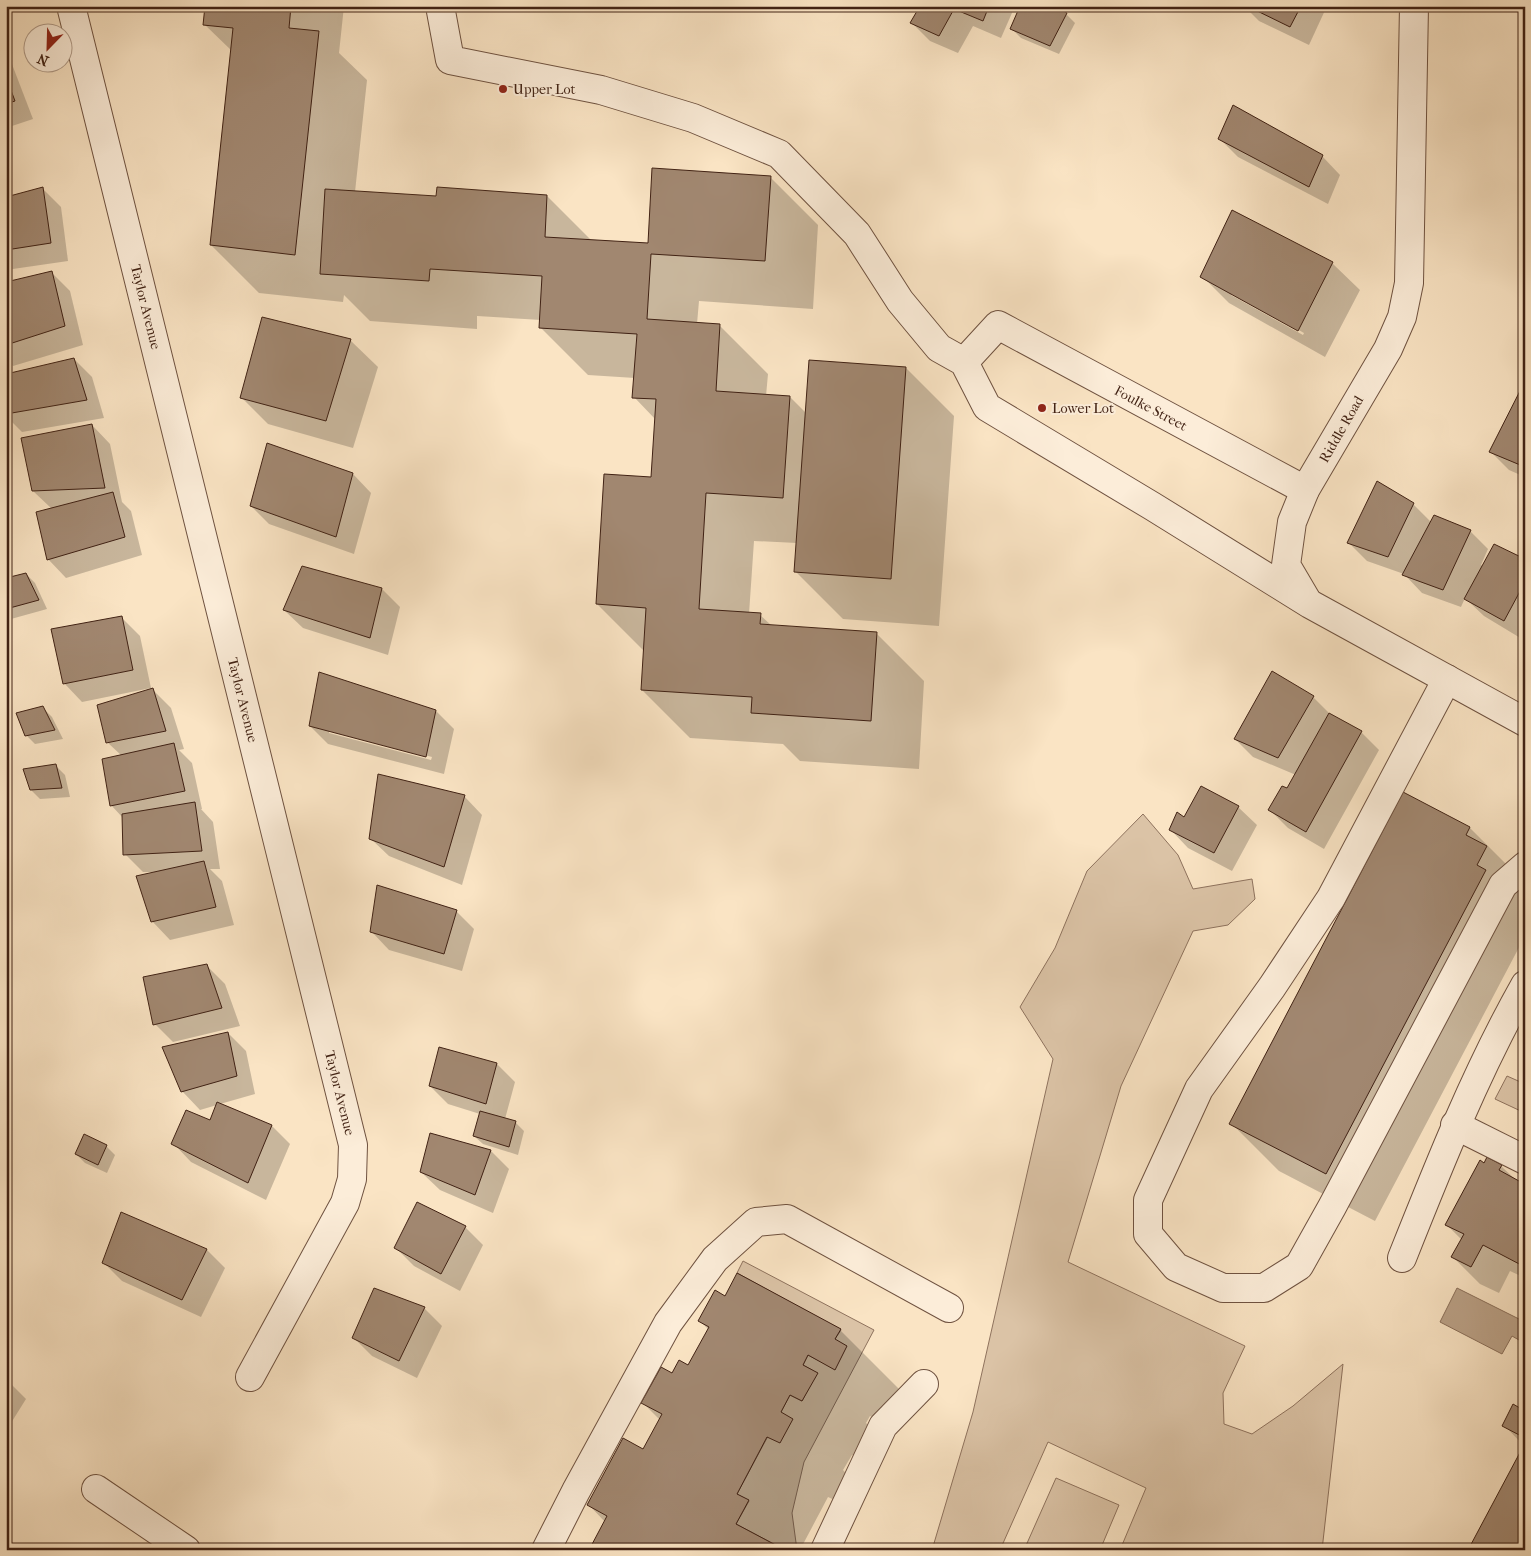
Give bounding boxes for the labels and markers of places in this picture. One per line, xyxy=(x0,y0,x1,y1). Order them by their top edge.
place label: Upper Lot xyxy=(513,81,576,98)
marker: Upper Lot xyxy=(497,83,509,95)
place label: Lower Lot xyxy=(1052,400,1114,417)
marker: Lower Lot xyxy=(1036,402,1048,414)

